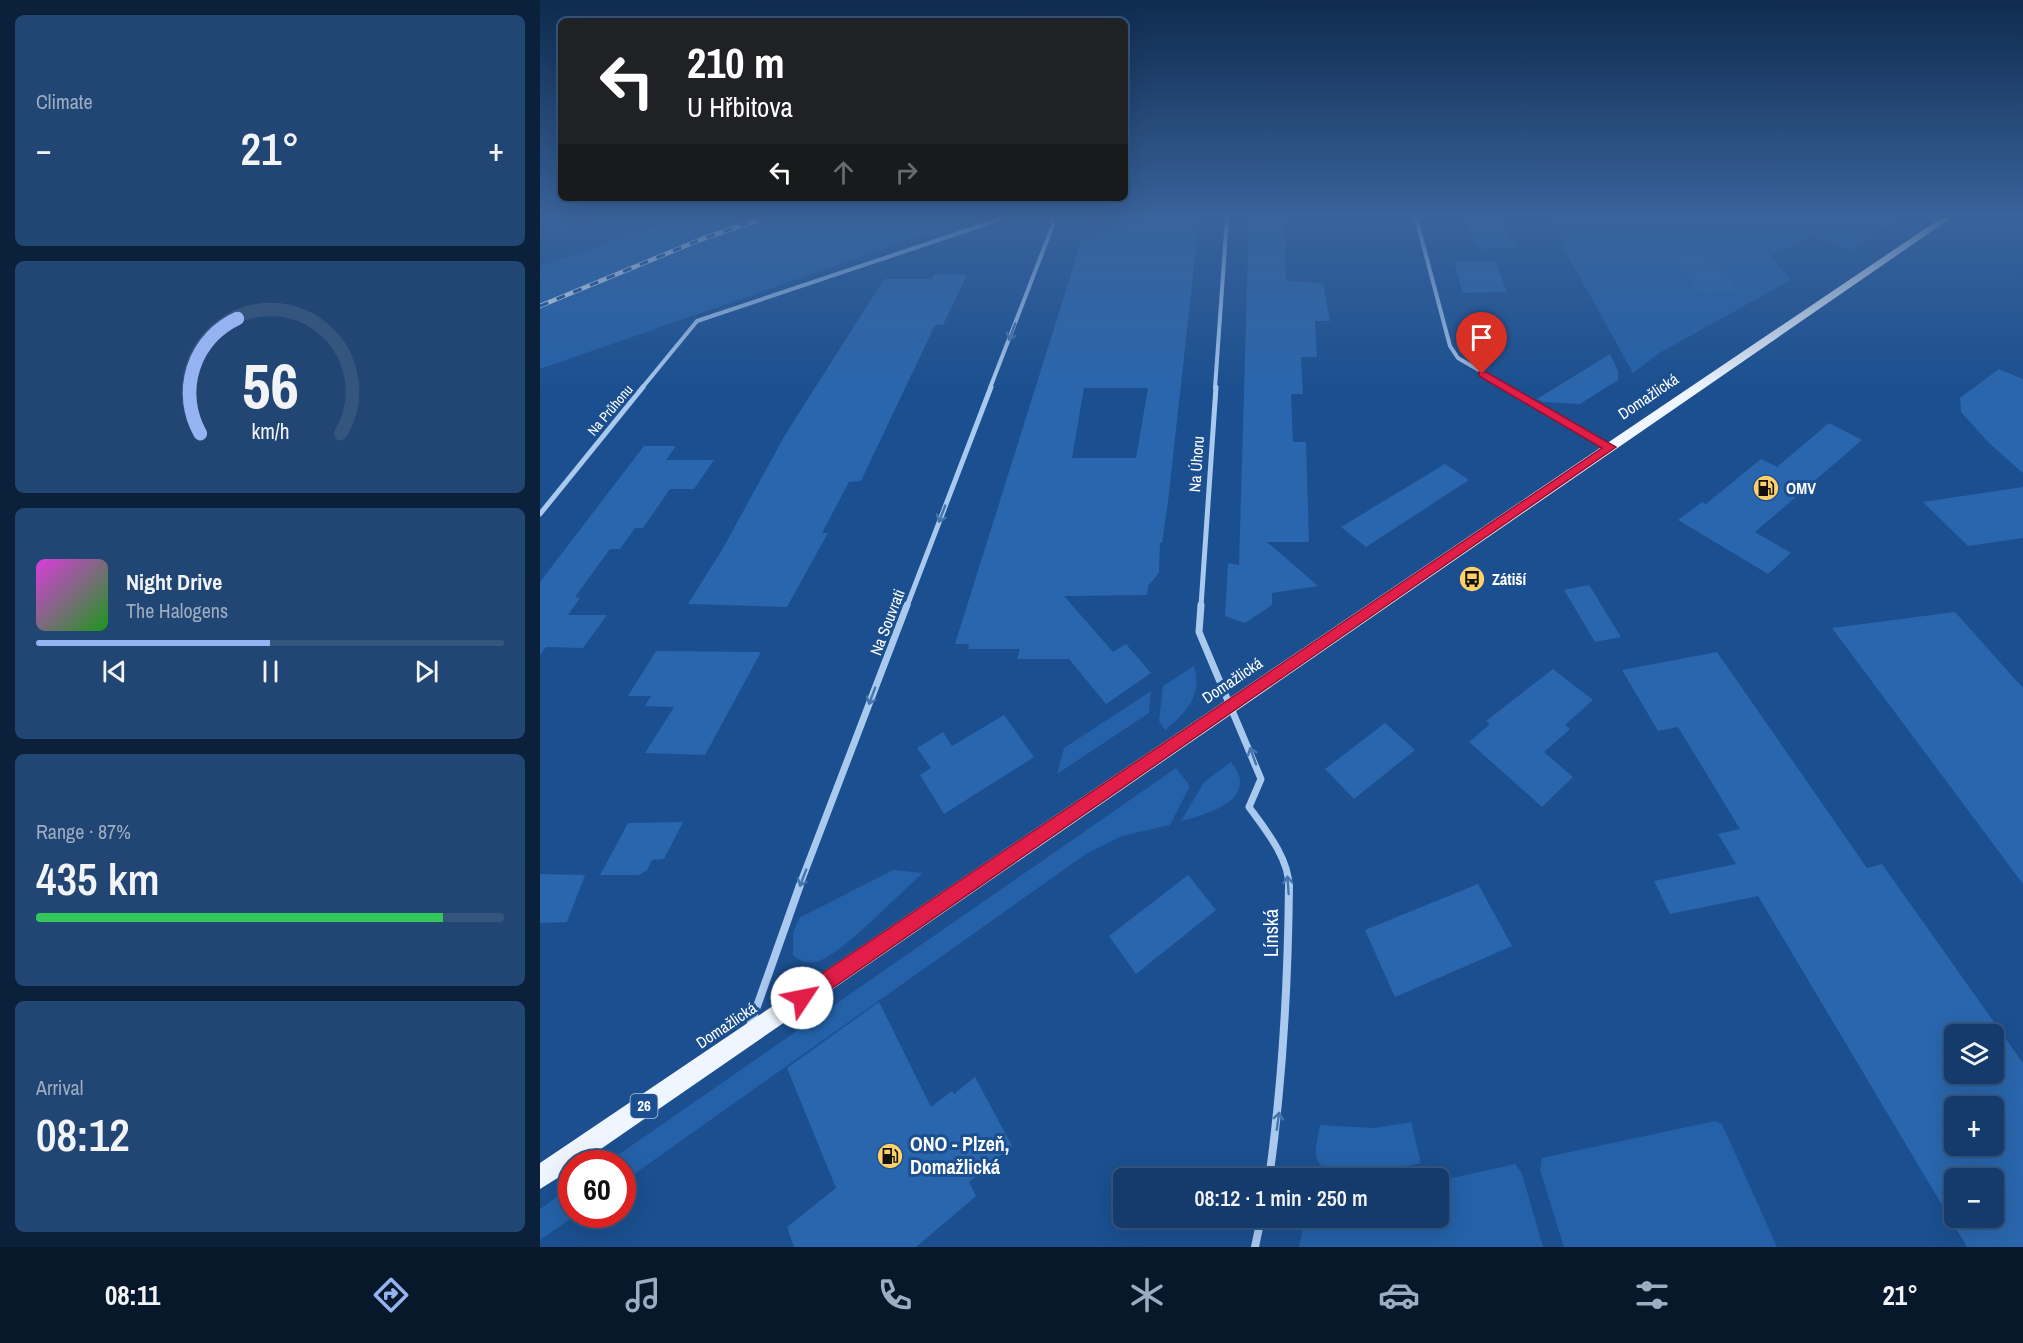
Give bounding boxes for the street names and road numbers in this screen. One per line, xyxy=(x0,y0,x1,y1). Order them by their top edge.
street label: Domažlická xyxy=(1613,367,1683,424)
street label: Na Průhonu xyxy=(583,381,637,439)
street label: Na Úhoru xyxy=(1183,435,1209,493)
street label: Na Souvrati xyxy=(864,586,910,658)
street label: Domažlická xyxy=(1197,651,1267,708)
street label: Línská xyxy=(1257,909,1284,957)
street label: Domažlická xyxy=(691,996,761,1053)
road number: 26 xyxy=(630,1094,658,1118)

